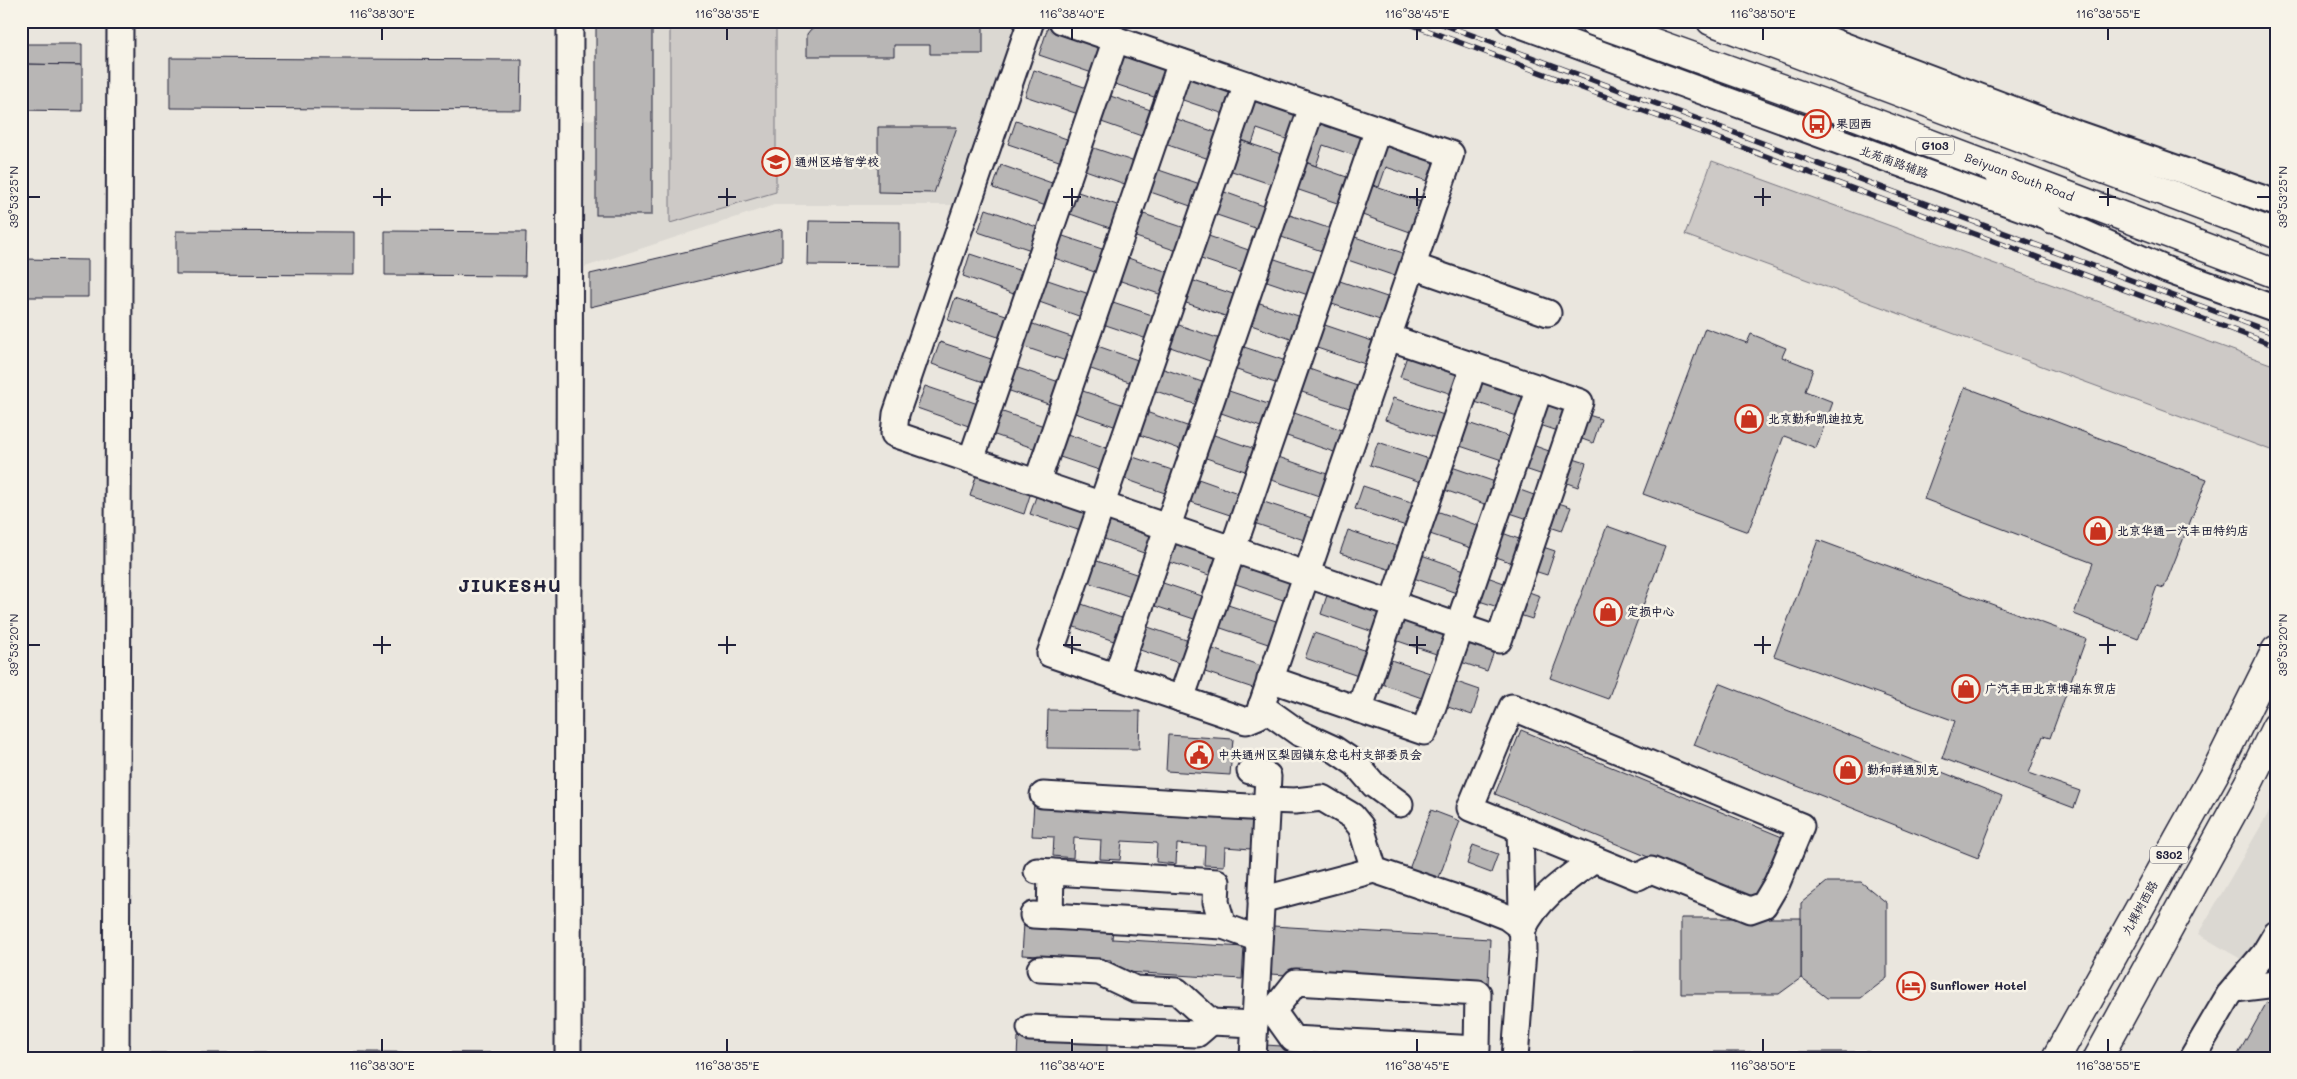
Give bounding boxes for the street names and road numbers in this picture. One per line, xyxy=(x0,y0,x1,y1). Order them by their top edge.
road number: G103 xyxy=(1916,138,1954,154)
street label: 北苑南路辅路 xyxy=(1858,141,1931,181)
street label: Beiyuan South Road xyxy=(1963,148,2077,204)
road number: S302 xyxy=(2150,846,2188,864)
street label: 九棵树西路 xyxy=(2118,877,2161,938)

